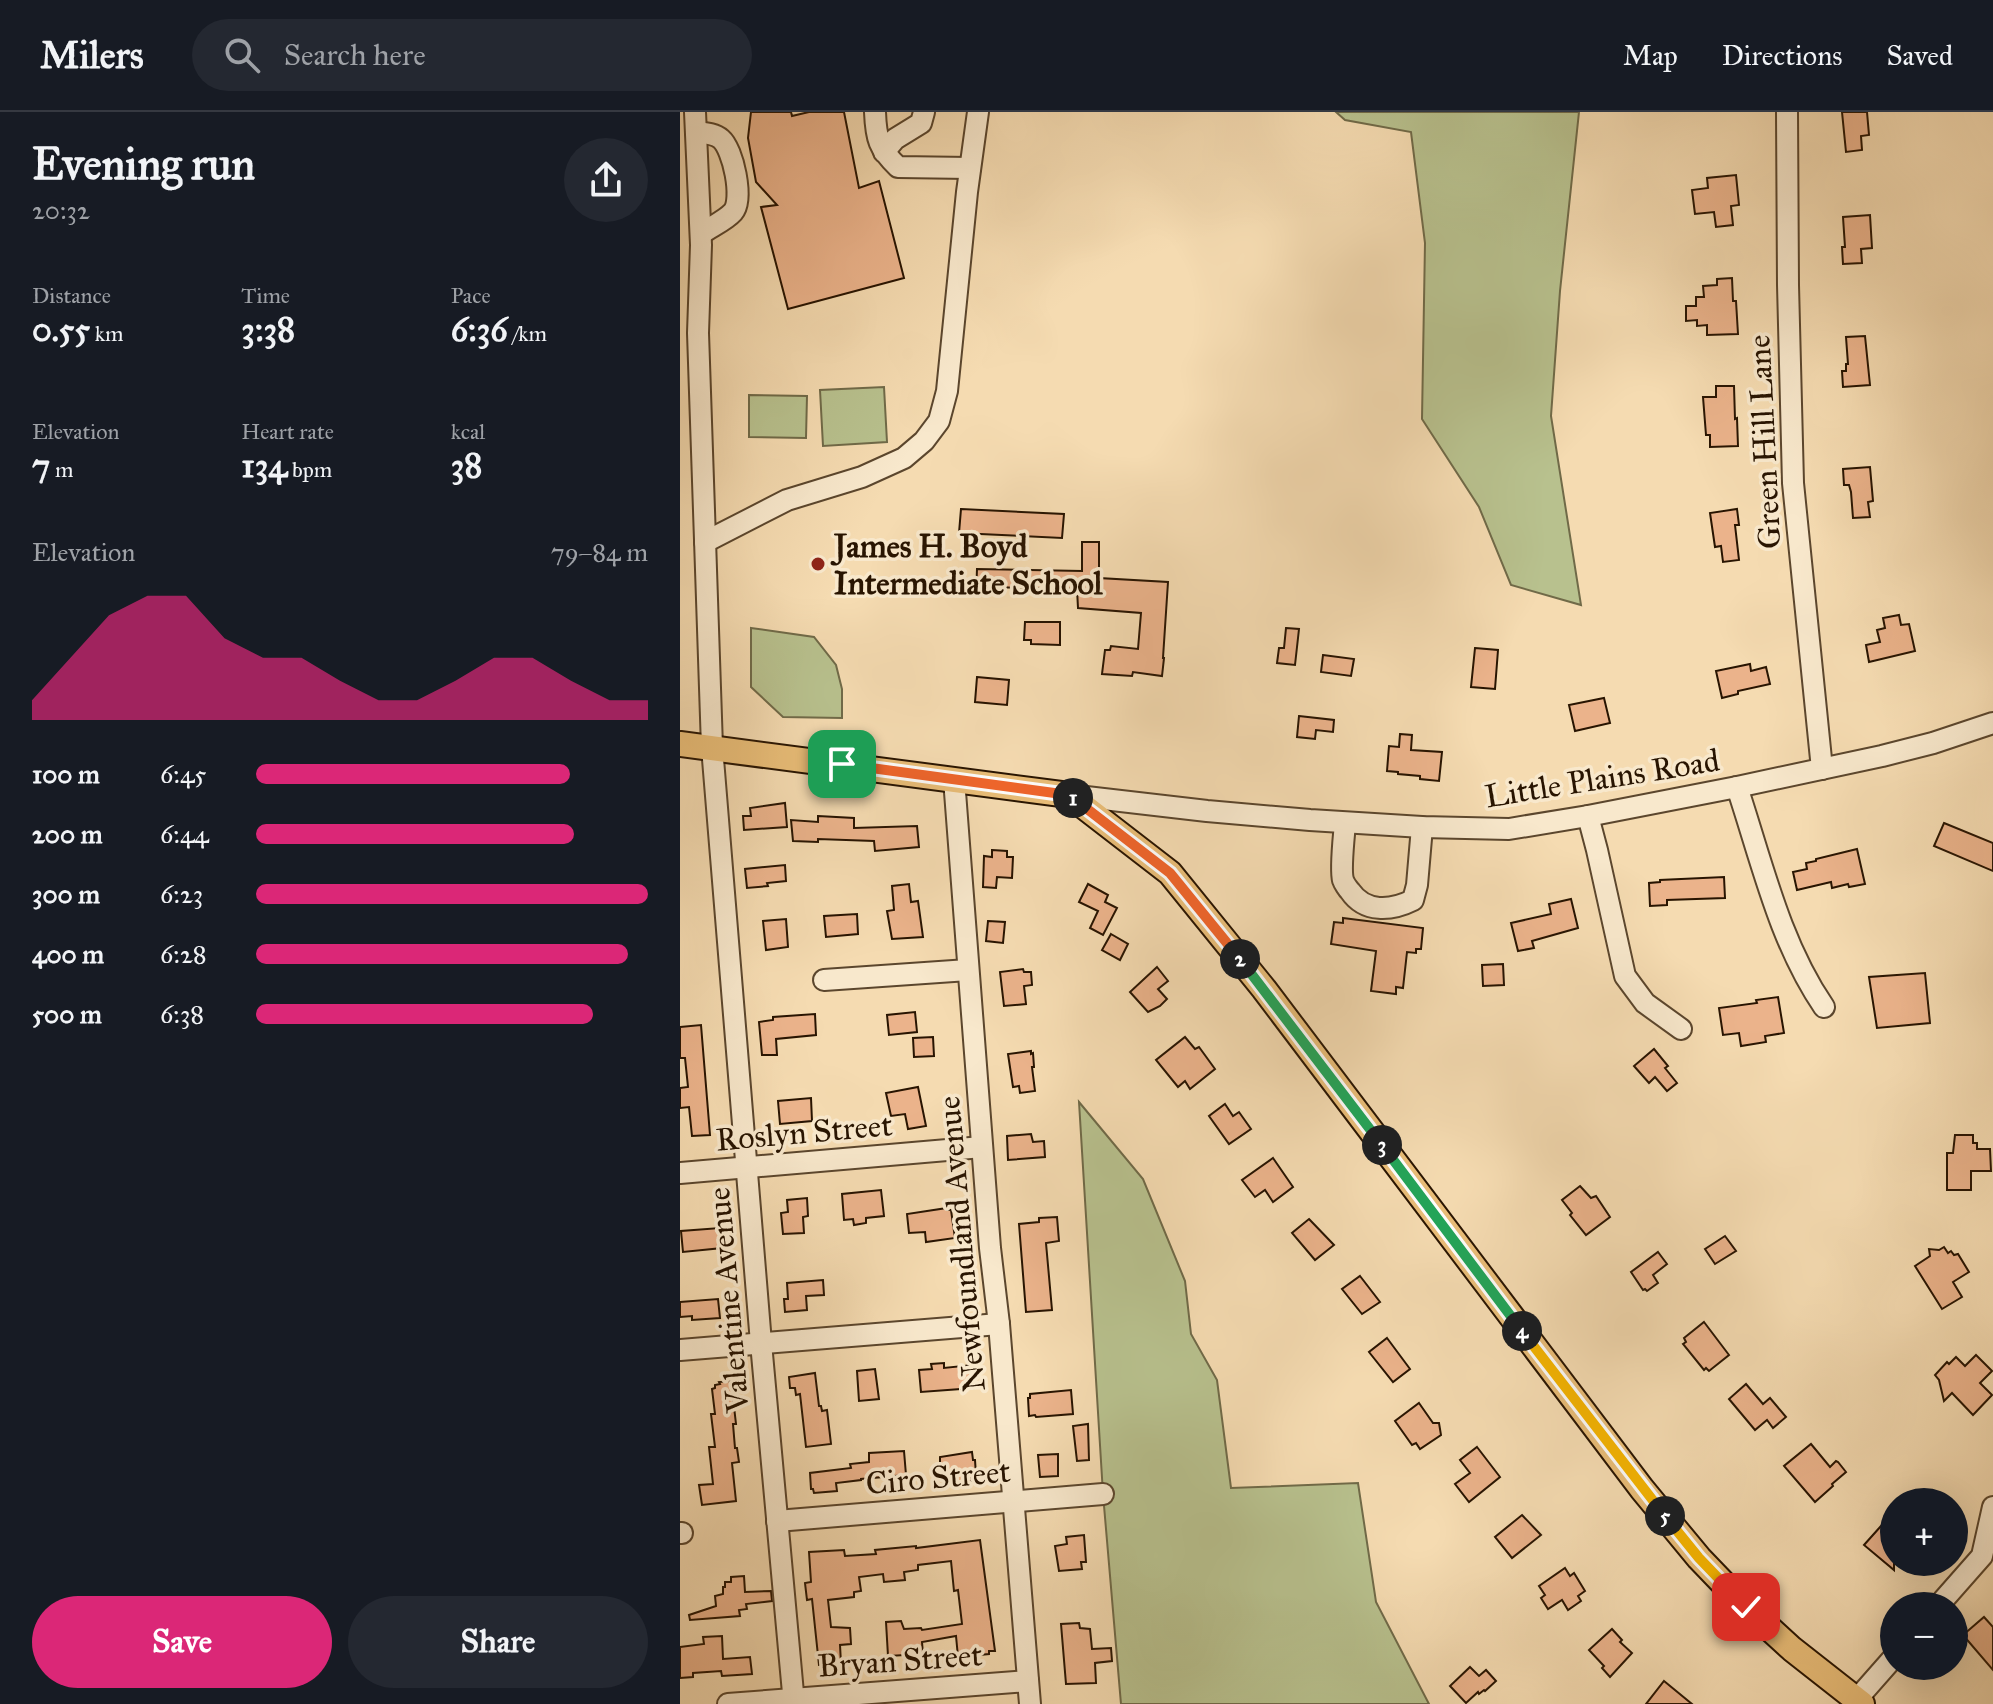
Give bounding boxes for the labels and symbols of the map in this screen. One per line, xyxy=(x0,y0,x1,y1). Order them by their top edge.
street label: Green Hill Lane xyxy=(1739,334,1790,550)
place label: James H. Boyd Intermediate School xyxy=(830,527,1104,603)
marker: James H. Boyd Intermediate School xyxy=(809,555,827,573)
pin xyxy=(808,730,876,798)
street label: Little Plains Road xyxy=(1482,741,1722,816)
pin: 1 xyxy=(1053,778,1093,818)
pin: 2 xyxy=(1220,939,1260,979)
street label: Newfoundland Avenue xyxy=(929,1094,994,1393)
street label: Roslyn Street xyxy=(714,1105,894,1160)
pin: 3 xyxy=(1362,1125,1402,1165)
street label: Valentine Avenue xyxy=(699,1186,758,1415)
pin: 4 xyxy=(1502,1311,1542,1351)
street label: Ciro Street xyxy=(864,1452,1012,1503)
pin: 5 xyxy=(1645,1496,1685,1536)
pin xyxy=(1712,1573,1780,1641)
street label: Bryan Street xyxy=(816,1635,984,1686)

